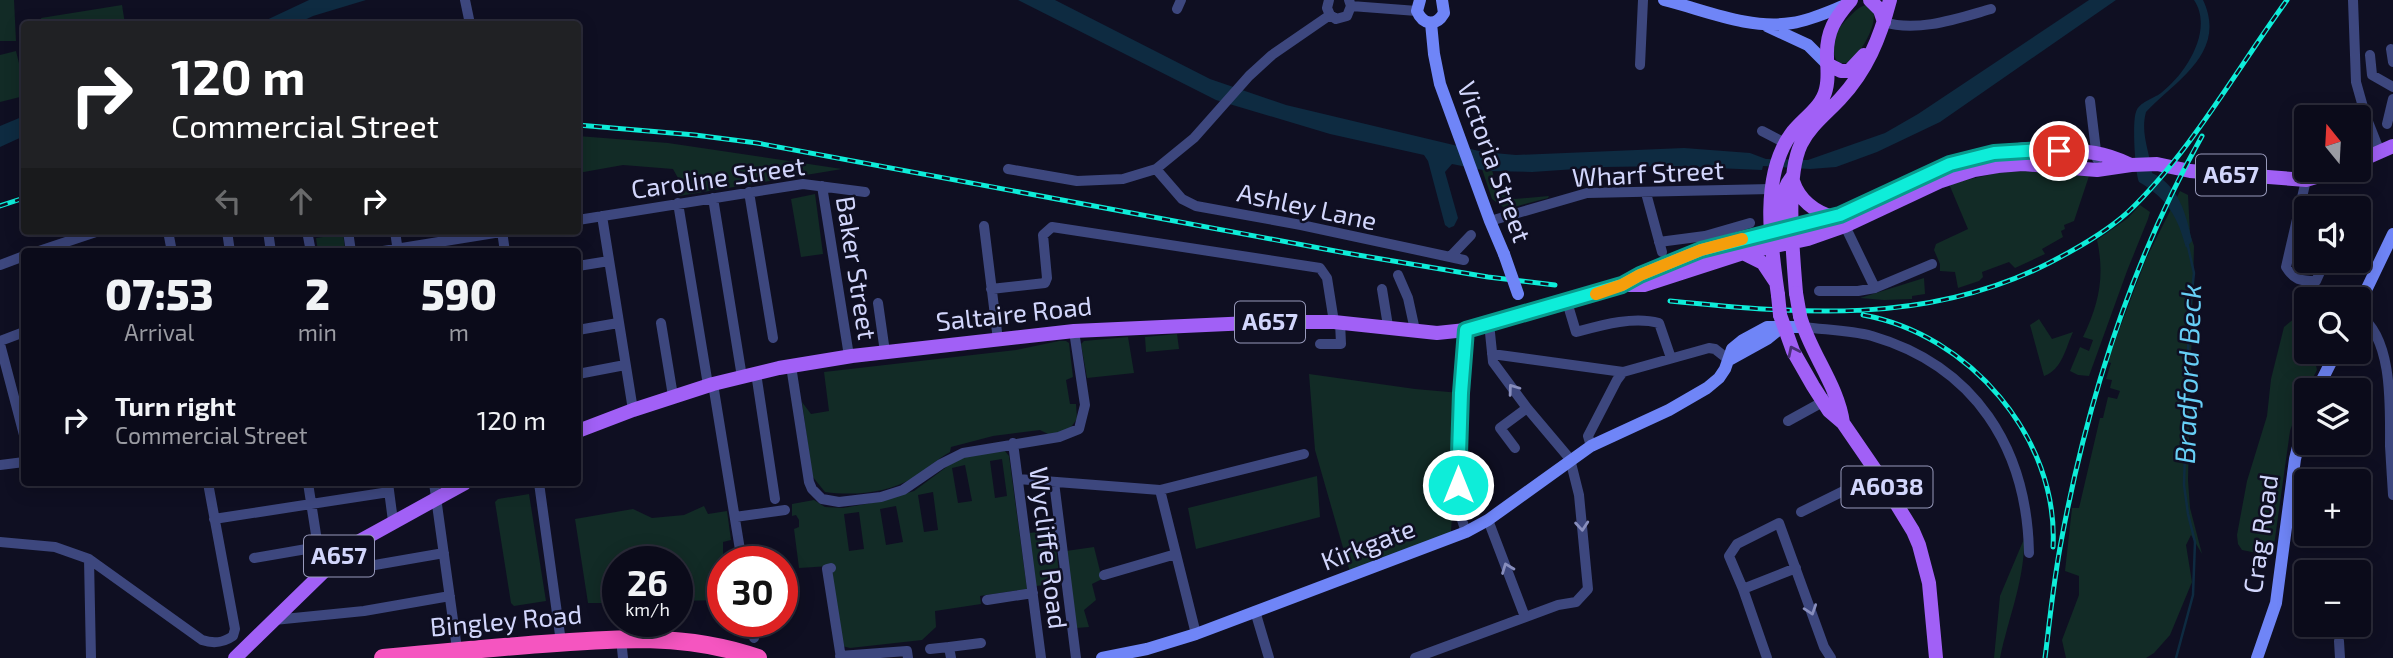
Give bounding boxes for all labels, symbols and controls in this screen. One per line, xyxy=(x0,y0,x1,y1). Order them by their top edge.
text: 120 m xyxy=(171,46,305,105)
icon: right xyxy=(56,49,147,140)
street label: Victoria Street xyxy=(1452,77,1539,246)
north arrow xyxy=(2294,105,2371,182)
map controls xyxy=(2294,105,2371,637)
text: Commercial Street xyxy=(171,106,439,144)
pin xyxy=(2029,121,2089,181)
icon: arrive xyxy=(2040,132,2078,170)
street label: Caroline Street xyxy=(629,149,807,204)
street label: Wharf Street xyxy=(1571,153,1725,192)
road number: A657 xyxy=(2196,154,2266,196)
street label: Ashley Lane xyxy=(1235,176,1380,235)
icon: left xyxy=(209,182,247,220)
icon: ahead xyxy=(282,182,320,220)
icon: right xyxy=(355,182,393,220)
street label: Baker Street xyxy=(831,194,884,342)
button: sound xyxy=(2294,196,2371,273)
text: 07:53 xyxy=(105,268,214,318)
text: 2 xyxy=(305,268,330,318)
text: 590 xyxy=(421,268,497,318)
water label: Bradford Beck xyxy=(2167,283,2207,465)
button: search xyxy=(2294,287,2371,364)
street label: Saltaire Road xyxy=(934,289,1093,336)
road number: A657 xyxy=(1235,302,1305,342)
text: Arrival xyxy=(124,318,194,346)
text: min xyxy=(298,318,337,346)
text: m xyxy=(449,318,469,346)
one-way arrow xyxy=(1788,346,1802,358)
button: layers xyxy=(2294,378,2371,455)
one-way arrow xyxy=(1509,384,1521,397)
text: Turn right xyxy=(115,390,236,421)
icon: right xyxy=(56,401,94,439)
text: 120 m xyxy=(477,404,546,435)
text: Commercial Street xyxy=(115,421,308,449)
position arrow xyxy=(1421,448,1495,522)
street label: Wycliffe Road xyxy=(1024,465,1075,631)
road number: A6038 xyxy=(1842,466,1932,508)
button: + xyxy=(2294,469,2371,546)
street label: Crag Road xyxy=(2236,472,2283,595)
street label: Kirkgate xyxy=(1316,512,1419,576)
one-way arrow xyxy=(1574,521,1589,532)
road number: A657 xyxy=(304,536,374,576)
speed limit sign: 30 xyxy=(707,546,798,637)
button: − xyxy=(2294,560,2371,637)
text: 26 xyxy=(627,561,668,603)
one-way arrow xyxy=(1501,563,1515,575)
street label: Bingley Road xyxy=(428,597,583,642)
text: km/h xyxy=(625,598,670,620)
one-way arrow xyxy=(1803,603,1817,615)

